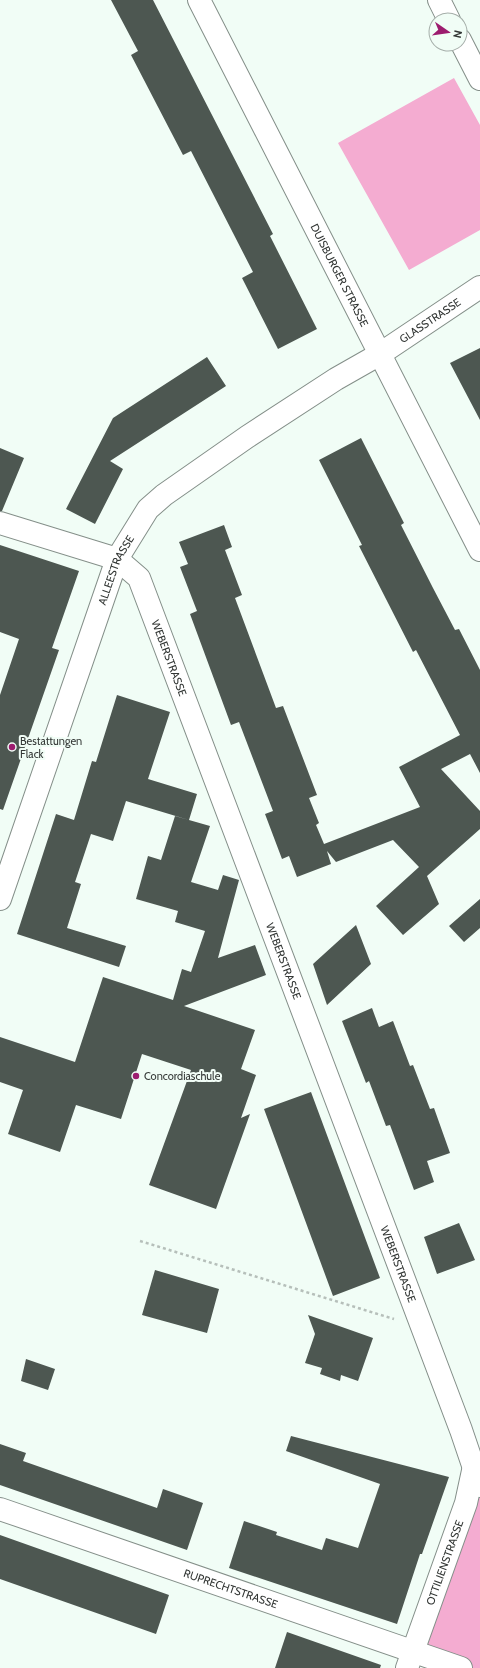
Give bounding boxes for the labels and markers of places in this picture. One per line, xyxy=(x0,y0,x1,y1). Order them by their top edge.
place label: Bestattungen Flack xyxy=(20,734,82,761)
marker: Bestattungen Flack xyxy=(7,742,17,752)
place label: Concordiaschule xyxy=(144,1069,221,1083)
marker: Concordiaschule xyxy=(131,1071,141,1081)

